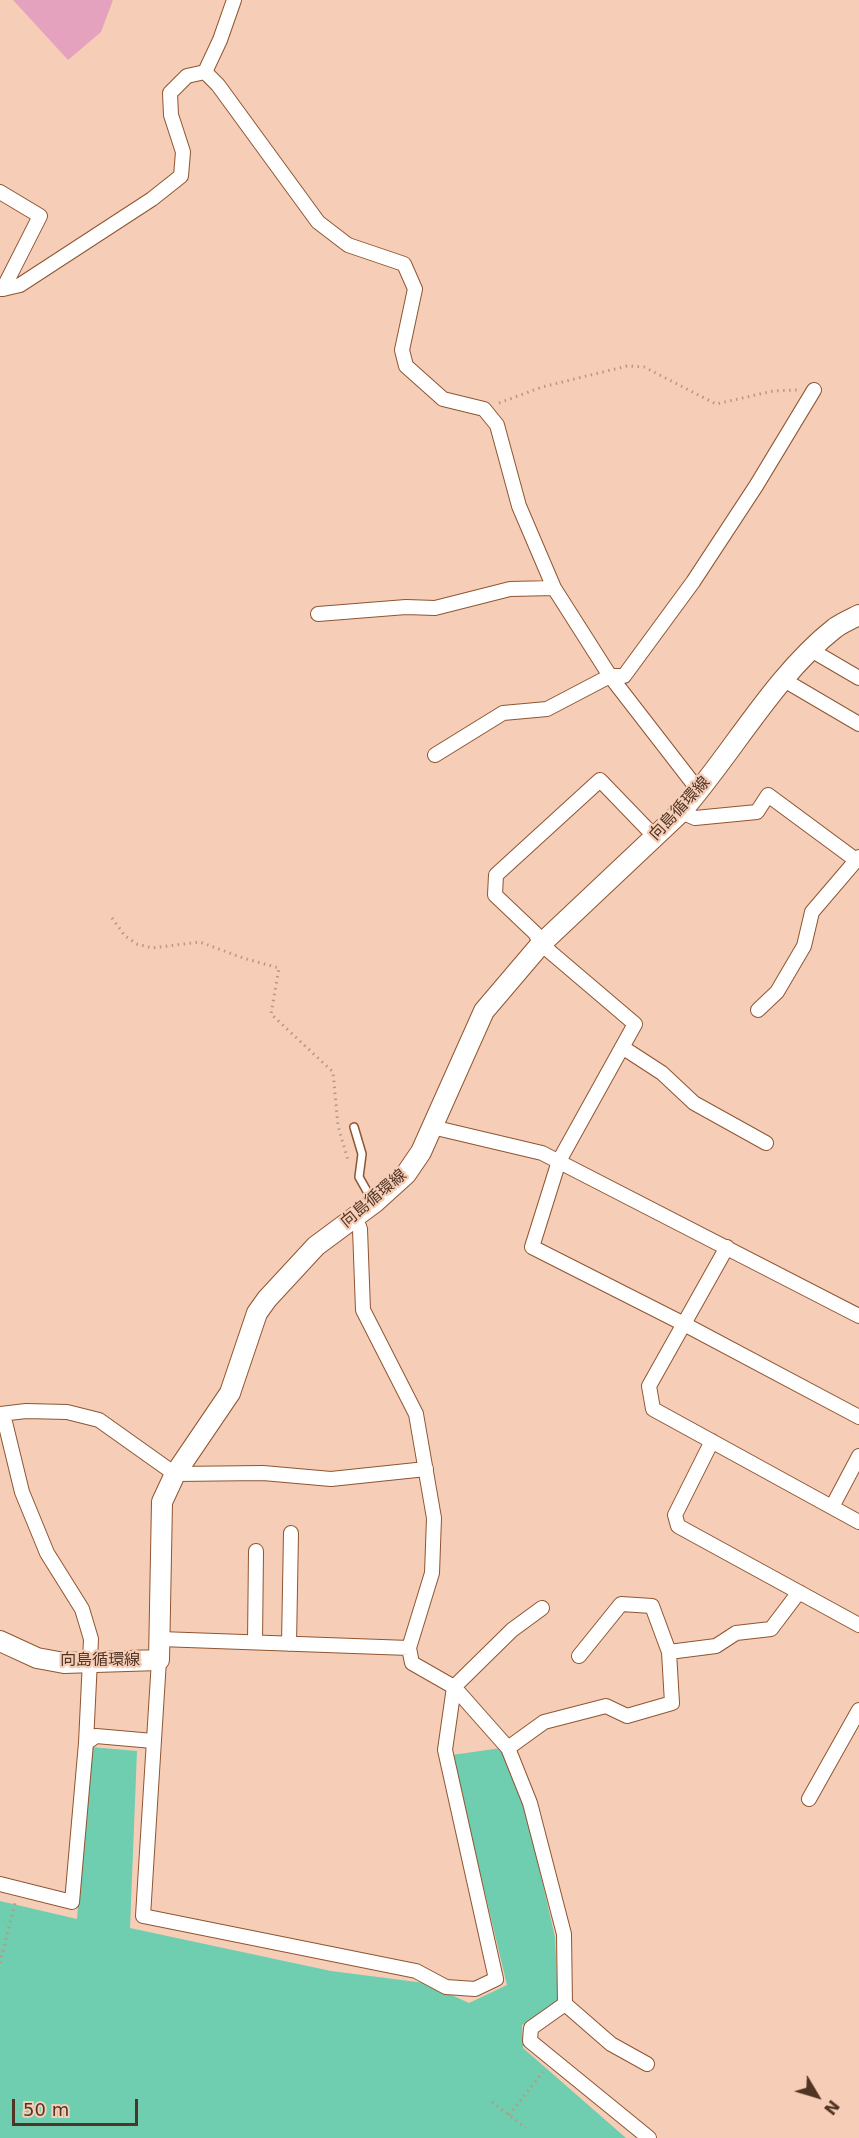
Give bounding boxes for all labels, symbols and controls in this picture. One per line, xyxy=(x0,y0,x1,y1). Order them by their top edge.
street label: 向島循環線 xyxy=(646,773,714,845)
street label: 向島循環線 xyxy=(337,1166,411,1232)
street label: 向島循環線 xyxy=(60,1651,140,1671)
north arrow xyxy=(787,2066,847,2126)
scale bar xyxy=(15,2087,141,2125)
text: N xyxy=(820,2096,843,2119)
text: 50 m xyxy=(23,2099,69,2120)

